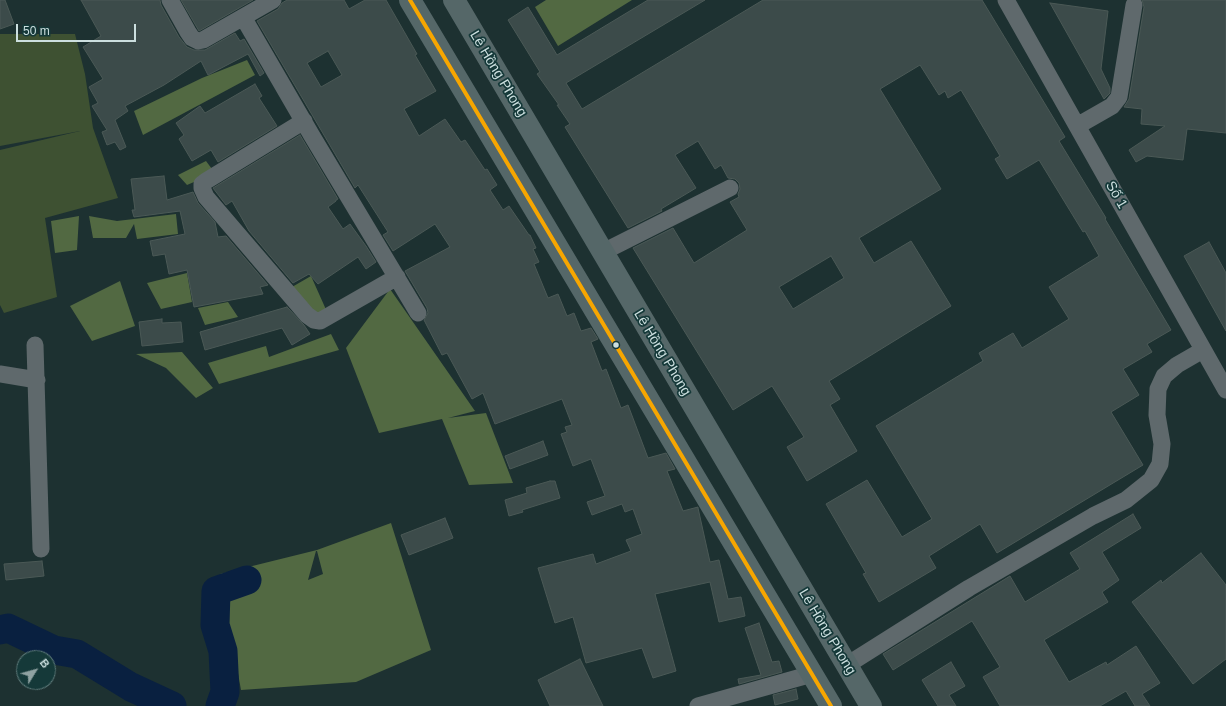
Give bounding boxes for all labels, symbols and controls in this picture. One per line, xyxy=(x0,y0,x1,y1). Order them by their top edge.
scale bar xyxy=(18,16,138,42)
text: 50 m xyxy=(23,24,50,38)
street label: Lê Hồng Phong xyxy=(466,28,530,120)
street label: Số 1 xyxy=(1102,178,1130,212)
street label: Lê Hồng Phong xyxy=(630,307,694,399)
unlabelled marker xyxy=(611,340,621,350)
street label: Lê Hồng Phong xyxy=(795,586,859,678)
north arrow xyxy=(16,650,56,690)
text: B xyxy=(38,657,52,670)

